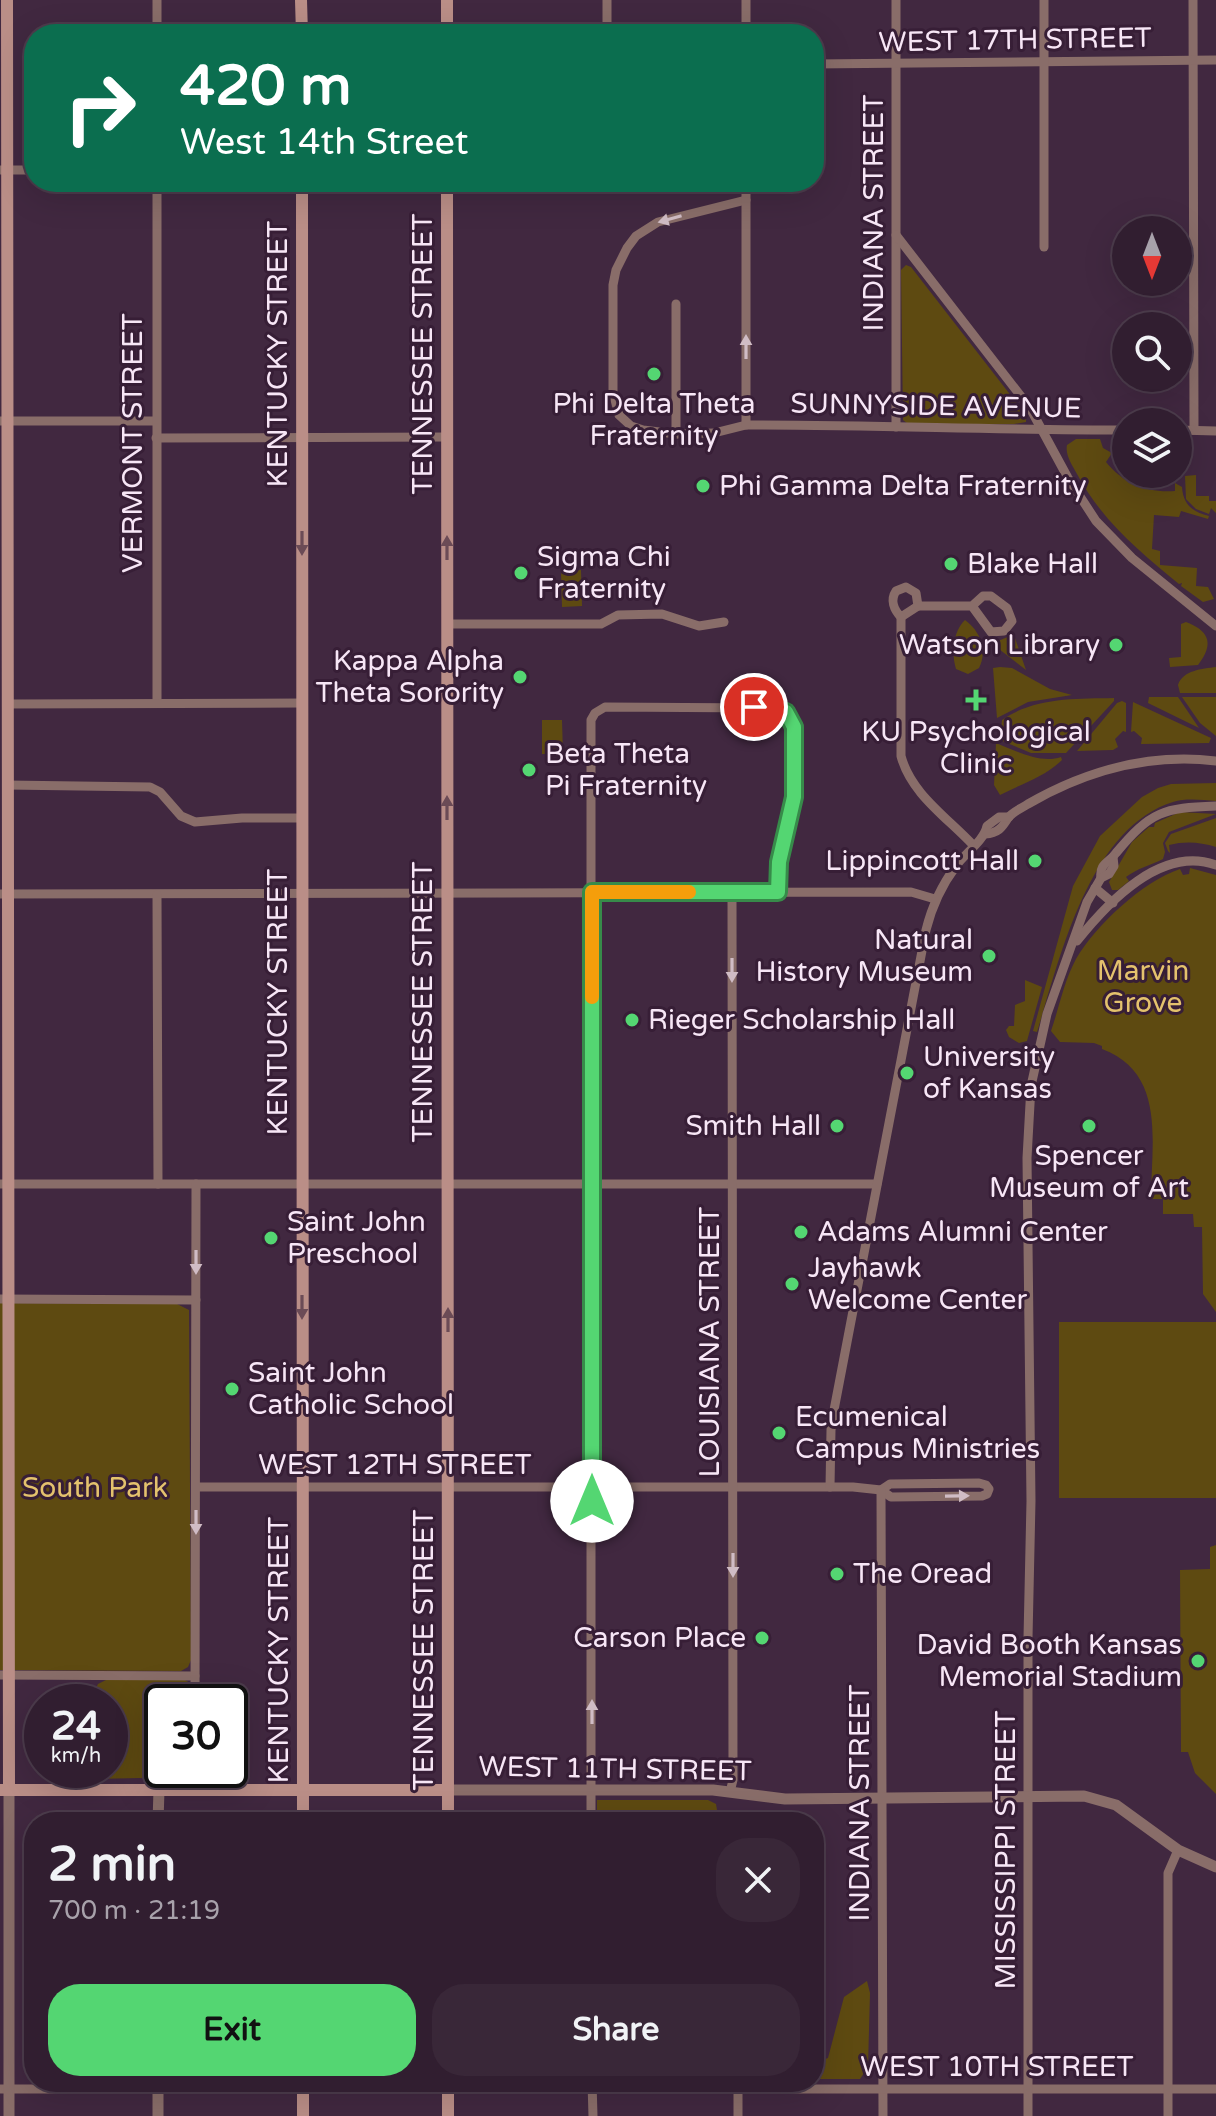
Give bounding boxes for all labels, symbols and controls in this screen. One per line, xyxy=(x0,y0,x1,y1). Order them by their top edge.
street label: WEST 17TH STREET xyxy=(878,21,1152,59)
text: 420 m xyxy=(180,53,351,120)
icon: right xyxy=(48,56,152,160)
street label: INDIANA STREET xyxy=(857,95,891,332)
text: West 14th Street xyxy=(180,121,469,164)
street label: TENNESSEE STREET xyxy=(406,213,440,495)
one-way arrow xyxy=(658,213,683,225)
north arrow xyxy=(1112,216,1192,296)
map controls xyxy=(1112,216,1192,488)
street label: KENTUCKY STREET xyxy=(261,221,295,487)
button: search xyxy=(1112,312,1192,392)
street label: VERMONT STREET xyxy=(116,313,150,573)
one-way arrow xyxy=(740,334,752,359)
marker: Phi Delta Theta Fraternity xyxy=(645,365,663,383)
street label: SUNNYSIDE AVENUE xyxy=(790,386,1082,426)
place label: Phi Delta Theta Fraternity xyxy=(552,387,756,453)
button: layers xyxy=(1112,408,1192,488)
place label: Phi Gamma Delta Fraternity xyxy=(719,469,1086,503)
marker: Phi Gamma Delta Fraternity xyxy=(694,477,712,495)
one-way arrow xyxy=(296,531,308,556)
one-way arrow xyxy=(441,535,453,560)
place label: Sigma Chi Fraternity xyxy=(537,540,671,606)
place label: Blake Hall xyxy=(967,547,1098,581)
marker: Blake Hall xyxy=(942,555,960,573)
marker: Sigma Chi Fraternity xyxy=(512,564,530,582)
place label: Watson Library xyxy=(899,628,1100,662)
marker: Watson Library xyxy=(1107,636,1125,654)
place label: Kappa Alpha Theta Sorority xyxy=(316,644,504,710)
marker: Kappa Alpha Theta Sorority xyxy=(511,668,529,686)
pin xyxy=(720,673,788,741)
icon: arrive xyxy=(732,685,776,729)
marker: KU Psychological Clinic xyxy=(965,689,987,711)
place label: KU Psychological Clinic xyxy=(861,715,1091,781)
place label: Beta Theta Pi Fraternity xyxy=(545,737,707,803)
marker: Beta Theta Pi Fraternity xyxy=(520,761,538,779)
one-way arrow xyxy=(441,795,453,820)
place label: Lippincott Hall xyxy=(825,844,1019,878)
marker: Lippincott Hall xyxy=(1026,852,1044,870)
street label: TENNESSEE STREET xyxy=(406,861,440,1143)
street label: KENTUCKY STREET xyxy=(261,869,295,1135)
place label: Natural History Museum xyxy=(755,923,973,989)
marker: Natural History Museum xyxy=(980,947,998,965)
park label: Marvin Grove xyxy=(1097,954,1189,1020)
one-way arrow xyxy=(726,958,738,983)
place label: Rieger Scholarship Hall xyxy=(648,1003,955,1037)
marker: Rieger Scholarship Hall xyxy=(623,1011,641,1029)
place label: University of Kansas xyxy=(923,1040,1055,1106)
marker: University of Kansas xyxy=(898,1064,916,1082)
place label: Smith Hall xyxy=(685,1109,821,1143)
marker: Smith Hall xyxy=(828,1117,846,1135)
marker: Spencer Museum of Art xyxy=(1080,1117,1098,1135)
place label: Spencer Museum of Art xyxy=(989,1139,1189,1205)
place label: Saint John Preschool xyxy=(287,1205,426,1271)
street label: LOUISIANA STREET xyxy=(693,1207,727,1477)
place label: Adams Alumni Center xyxy=(817,1215,1108,1249)
marker: Adams Alumni Center xyxy=(792,1223,810,1241)
marker: Saint John Preschool xyxy=(262,1229,280,1247)
one-way arrow xyxy=(190,1250,202,1275)
place label: Jayhawk Welcome Center xyxy=(808,1251,1027,1317)
marker: Jayhawk Welcome Center xyxy=(783,1275,801,1293)
one-way arrow xyxy=(296,1295,308,1320)
one-way arrow xyxy=(442,1307,454,1332)
place label: Saint John Catholic School xyxy=(248,1356,454,1422)
marker: Saint John Catholic School xyxy=(223,1380,241,1398)
place label: Ecumenical Campus Ministries xyxy=(795,1400,1040,1466)
marker: Ecumenical Campus Ministries xyxy=(770,1424,788,1442)
street label: WEST 12TH STREET xyxy=(258,1448,532,1482)
position arrow xyxy=(550,1459,634,1543)
park label: South Park xyxy=(22,1471,168,1505)
one-way arrow xyxy=(945,1490,970,1502)
street label: TENNESSEE STREET xyxy=(407,1509,441,1791)
one-way arrow xyxy=(190,1510,202,1535)
street label: KENTUCKY STREET xyxy=(262,1517,296,1783)
one-way arrow xyxy=(727,1553,739,1578)
place label: The Oread xyxy=(853,1557,992,1591)
marker: The Oread xyxy=(828,1565,846,1583)
place label: Carson Place xyxy=(573,1621,746,1655)
place label: David Booth Kansas Memorial Stadium xyxy=(917,1628,1182,1694)
marker: Carson Place xyxy=(753,1629,771,1647)
marker: David Booth Kansas Memorial Stadium xyxy=(1189,1652,1207,1670)
speed limit sign: 30 xyxy=(144,1684,248,1788)
street label: INDIANA STREET xyxy=(843,1685,877,1922)
one-way arrow xyxy=(586,1699,598,1724)
text: 24 xyxy=(51,1702,101,1750)
street label: MISSISSIPPI STREET xyxy=(989,1711,1023,1989)
text: km/h xyxy=(51,1744,101,1768)
street label: WEST 11TH STREET xyxy=(478,1750,752,1788)
text: 2 min xyxy=(48,1836,176,1894)
button: close xyxy=(716,1838,800,1922)
text: 700 m · 21:19 xyxy=(48,1895,220,1926)
button: Exit xyxy=(48,1984,416,2076)
button: Share xyxy=(432,1984,800,2076)
street label: WEST 10TH STREET xyxy=(860,2050,1134,2084)

